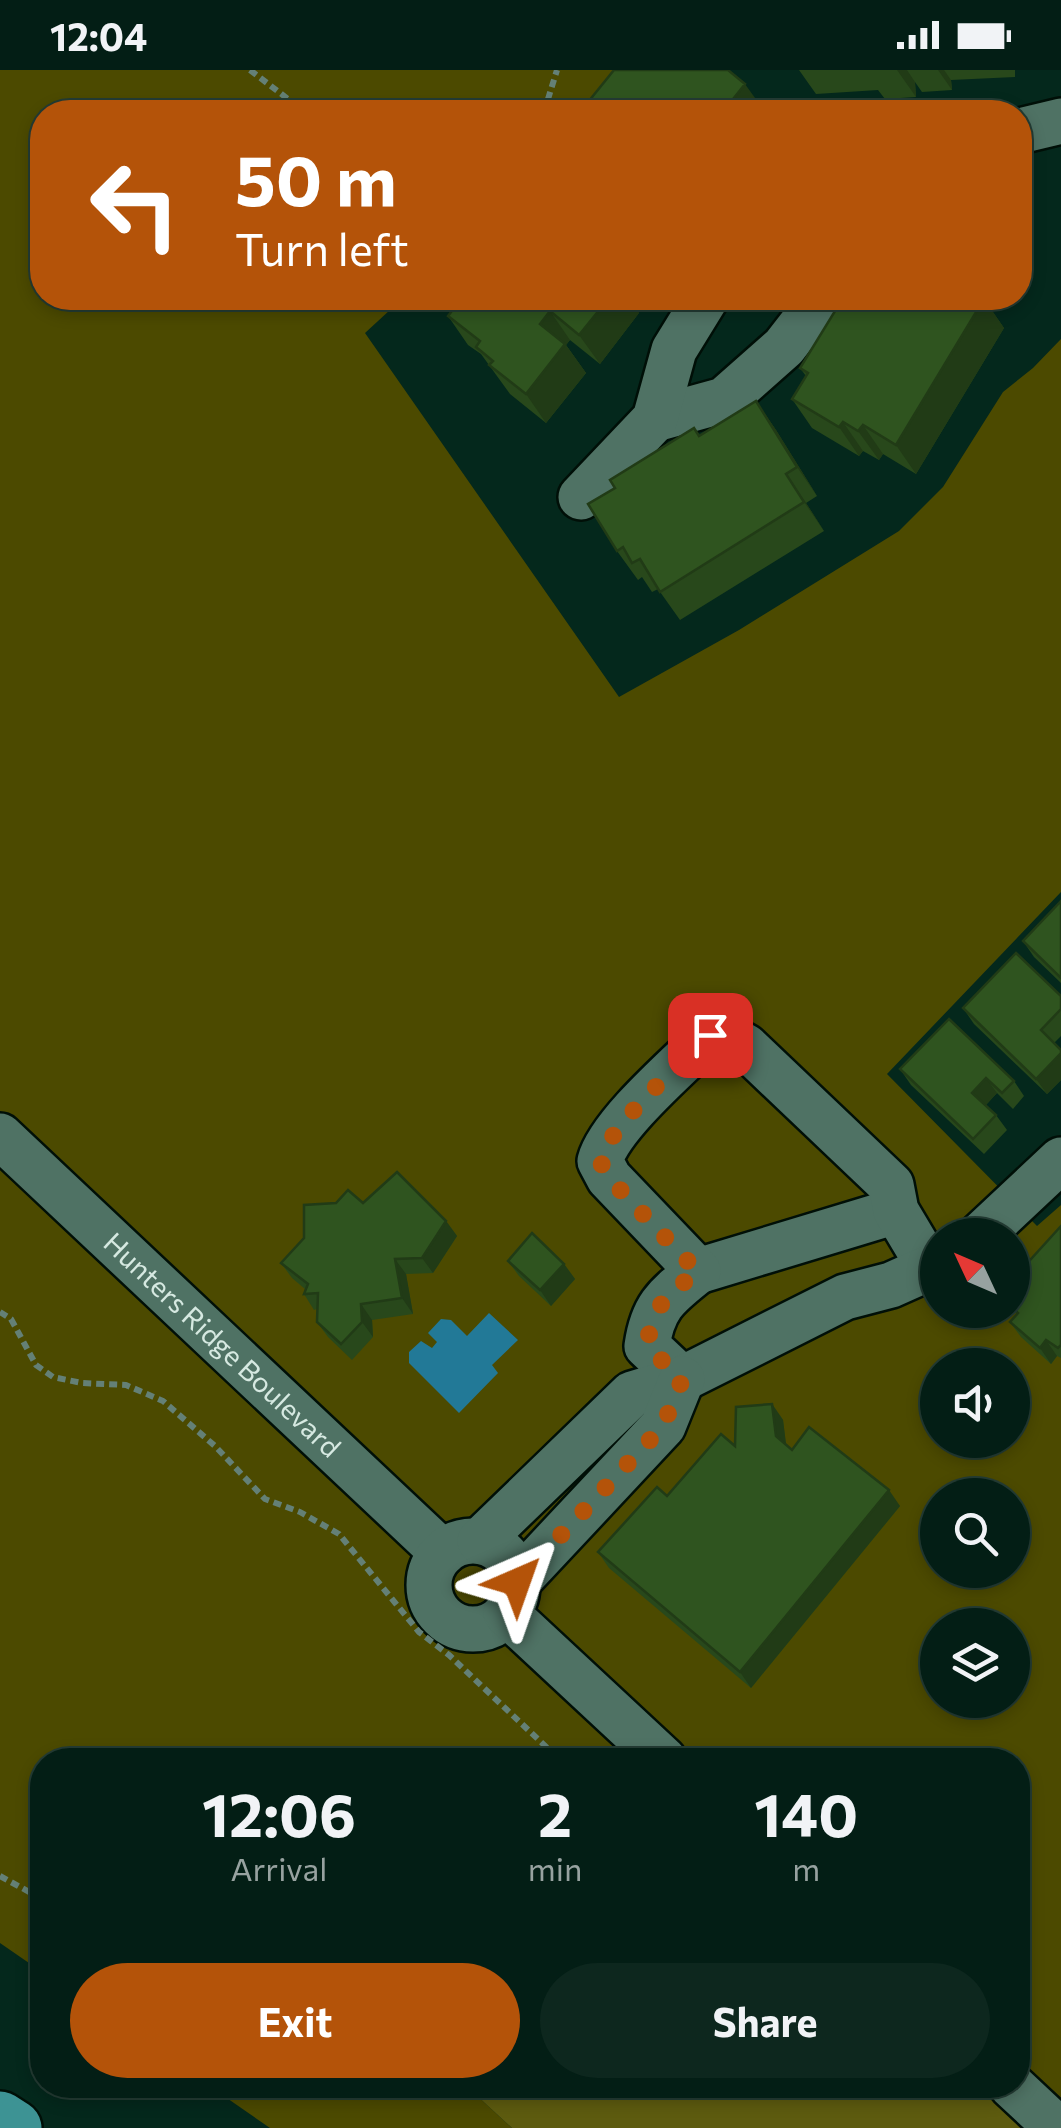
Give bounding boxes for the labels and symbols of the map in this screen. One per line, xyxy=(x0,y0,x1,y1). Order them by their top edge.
pin xyxy=(668,993,753,1078)
north arrow xyxy=(920,1218,1030,1328)
street label: Hunters Ridge Boulevard xyxy=(97,1225,348,1464)
position arrow xyxy=(465,1530,569,1634)

